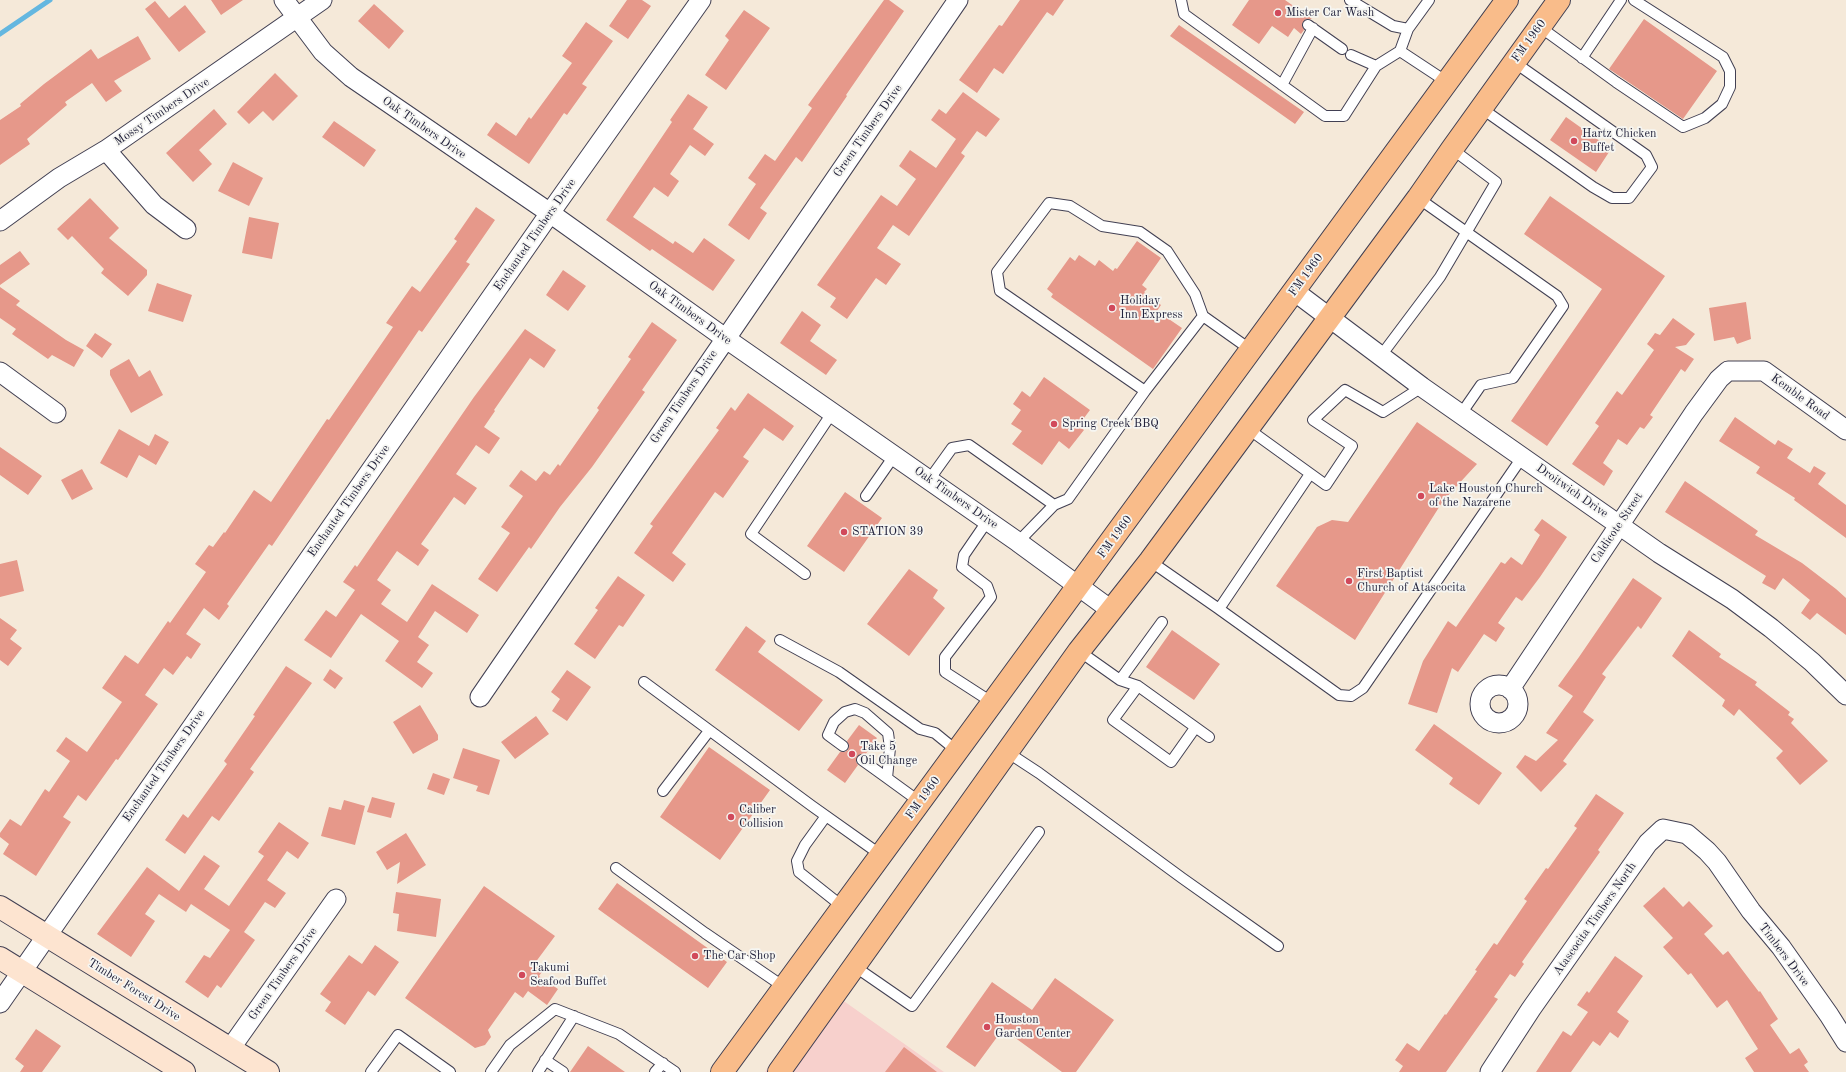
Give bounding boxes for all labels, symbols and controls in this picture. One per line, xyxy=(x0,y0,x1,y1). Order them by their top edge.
place label: Mister Car Wash xyxy=(1286,6,1374,20)
marker: Mister Car Wash xyxy=(1273,8,1283,18)
street label: FM 1960 xyxy=(1509,17,1549,65)
street label: Mossy Timbers Drive xyxy=(112,75,212,149)
street label: Green Timbers Drive xyxy=(831,82,905,180)
street label: Oak Timbers Drive xyxy=(379,94,469,162)
place label: Hartz Chicken Buffet xyxy=(1582,127,1656,155)
marker: Hartz Chicken Buffet xyxy=(1569,136,1579,146)
street label: Enchanted Timbers Drive xyxy=(491,176,579,294)
street label: FM 1960 xyxy=(1286,251,1326,299)
street label: Oak Timbers Drive xyxy=(646,278,734,348)
place label: Holiday Inn Express xyxy=(1120,294,1183,322)
marker: Holiday Inn Express xyxy=(1107,303,1117,313)
street label: Green Timbers Drive xyxy=(647,347,721,447)
street label: Kemble Road xyxy=(1768,371,1832,423)
place label: Spring Creek BBQ xyxy=(1062,417,1159,431)
marker: Spring Creek BBQ xyxy=(1049,419,1059,429)
street label: Enchanted Timbers Drive xyxy=(305,442,393,560)
street label: Droitwich Drive xyxy=(1533,461,1611,521)
street label: Oak Timbers Drive xyxy=(911,464,1001,532)
place label: Lake Houston Church of the Nazarene xyxy=(1429,482,1543,510)
street label: Caldicote Street xyxy=(1588,490,1646,566)
marker: Lake Houston Church of the Nazarene xyxy=(1416,491,1426,501)
street label: FM 1960 xyxy=(1095,513,1135,561)
place label: STATION 39 xyxy=(852,525,923,539)
marker: STATION 39 xyxy=(839,527,849,537)
place label: First Baptist Church of Atascocita xyxy=(1357,567,1466,595)
marker: First Baptist Church of Atascocita xyxy=(1344,576,1354,586)
street label: Enchanted Timbers Drive xyxy=(120,707,208,825)
place label: Take 5 Oil Change xyxy=(860,740,917,768)
marker: Take 5 Oil Change xyxy=(847,749,857,759)
street label: FM 1960 xyxy=(903,774,943,822)
place label: Caliber Collision xyxy=(739,803,784,831)
marker: Caliber Collision xyxy=(726,812,736,822)
street label: Atascocita Timbers North xyxy=(1550,860,1640,978)
street label: Timbers Drive xyxy=(1756,921,1812,989)
street label: Green Timbers Drive xyxy=(246,925,320,1023)
place label: The Car Shop xyxy=(703,949,775,963)
marker: The Car Shop xyxy=(690,951,700,961)
street label: Timber Forest Drive xyxy=(85,956,183,1024)
place label: Takumi Seafood Buffet xyxy=(530,961,607,989)
marker: Takumi Seafood Buffet xyxy=(517,970,527,980)
place label: Houston Garden Center xyxy=(995,1013,1071,1041)
marker: Houston Garden Center xyxy=(982,1022,992,1032)

